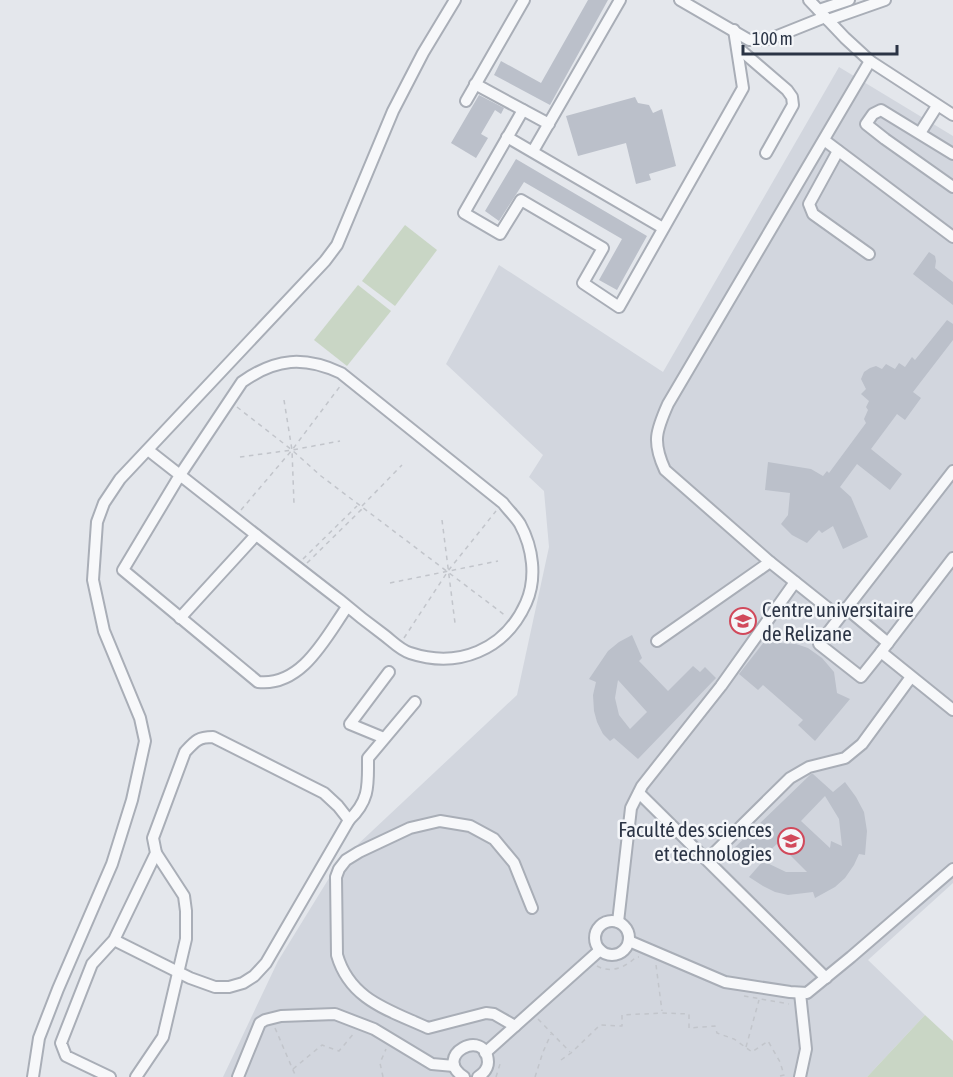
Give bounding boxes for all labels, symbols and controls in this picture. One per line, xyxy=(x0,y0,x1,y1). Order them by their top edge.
scale bar xyxy=(743,18,898,56)
text: 100 m xyxy=(752,28,793,49)
place label: Centre universitaire de Relizane xyxy=(762,597,914,645)
school or university icon: Centre universitaire de Relizane xyxy=(728,606,758,636)
place label: Faculté des sciences et technologies xyxy=(618,817,772,865)
school or university icon: Faculté des sciences et technologies xyxy=(776,826,806,856)

